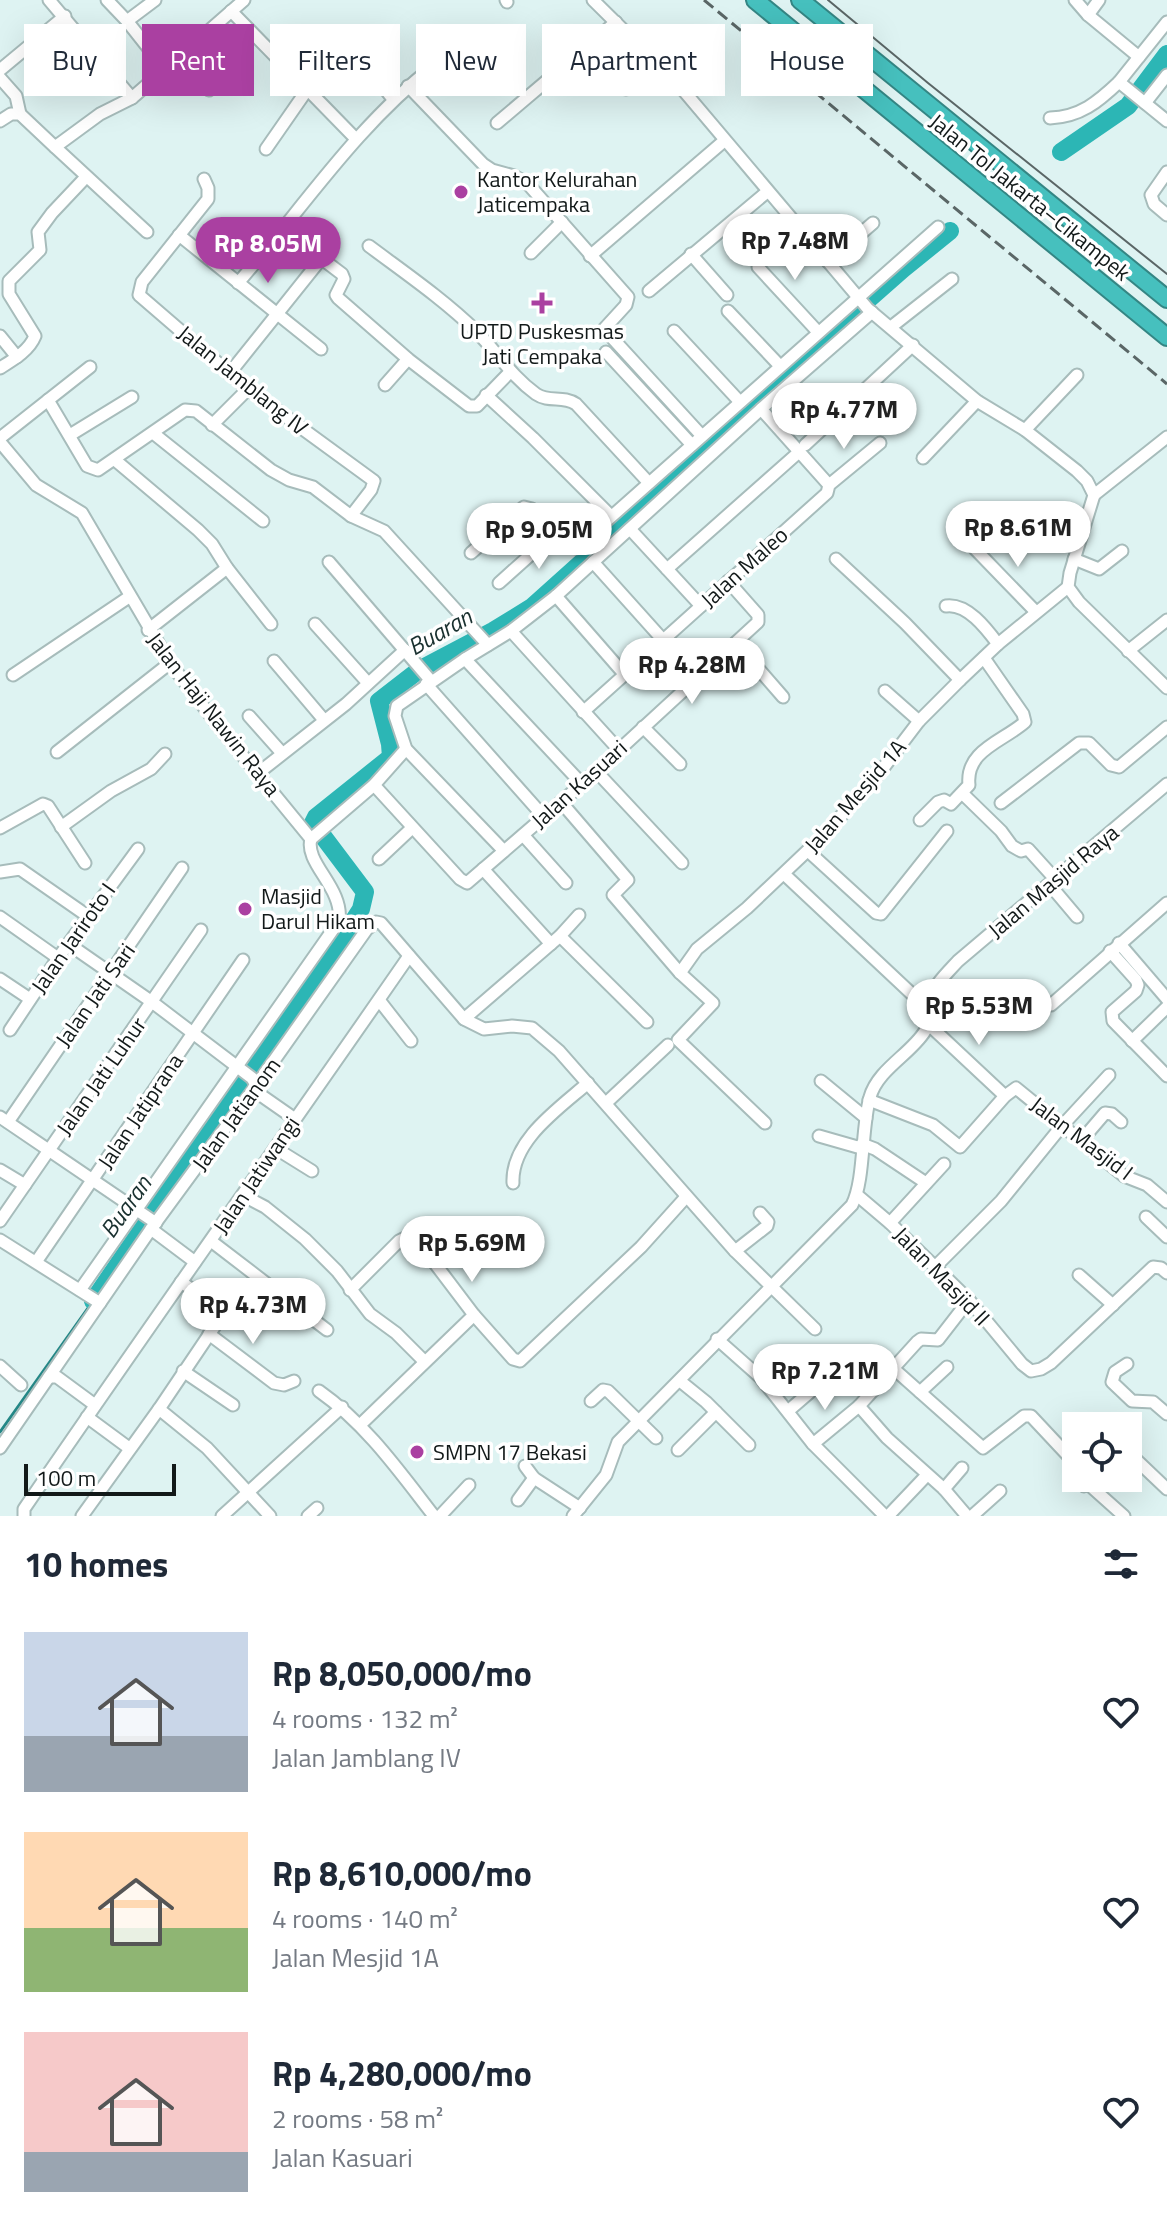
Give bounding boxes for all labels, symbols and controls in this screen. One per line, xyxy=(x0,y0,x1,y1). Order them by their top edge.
chip: Buy xyxy=(24,24,126,96)
chip: Rent xyxy=(142,24,254,96)
chip: Filters xyxy=(270,24,400,96)
chip: New xyxy=(416,24,526,96)
chip: Apartment xyxy=(542,24,725,96)
chip: House xyxy=(741,24,873,96)
street label: Jalan Tol Jakarta–Cikampek xyxy=(922,105,1138,289)
place label: Kantor Kelurahan Jaticempaka xyxy=(477,162,637,221)
marker: Kantor Kelurahan Jaticempaka xyxy=(452,183,470,201)
pin: Rp 7.48M xyxy=(712,214,878,282)
pin: Rp 8.05M xyxy=(185,217,351,285)
text: Rp 7.48M xyxy=(741,220,849,259)
text: Rp 8.05M xyxy=(214,223,322,262)
marker: UPTD Puskesmas Jati Cempaka xyxy=(531,292,553,314)
place label: UPTD Puskesmas Jati Cempaka xyxy=(460,314,624,373)
street label: Jalan Jamblang IV xyxy=(170,317,316,444)
pin: Rp 4.77M xyxy=(761,383,927,451)
text: Rp 4.77M xyxy=(790,389,898,428)
pin: Rp 8.61M xyxy=(935,501,1101,569)
pin: Rp 9.05M xyxy=(456,503,622,571)
text: Rp 8.61M xyxy=(964,507,1072,546)
text: Rp 9.05M xyxy=(485,509,593,548)
street label: Jalan Maleo xyxy=(693,518,795,616)
water label: Buaran xyxy=(401,598,479,664)
street label: Jalan Haji Nawin Raya xyxy=(139,625,289,803)
pin: Rp 4.28M xyxy=(609,638,775,706)
text: Rp 4.28M xyxy=(638,644,746,683)
street label: Jalan Mesjid 1A xyxy=(796,731,914,861)
street label: Jalan Kasuari xyxy=(523,732,635,836)
street label: Jalan Masjid Raya xyxy=(980,816,1126,946)
street label: Jalan Jariroto I xyxy=(22,876,124,1000)
place label: Masjid Darul Hikam xyxy=(261,879,375,938)
marker: Masjid Darul Hikam xyxy=(236,900,254,918)
street label: Jalan Jati Sari xyxy=(47,936,143,1054)
pin: Rp 5.53M xyxy=(896,979,1062,1047)
text: Rp 5.53M xyxy=(925,985,1033,1024)
street label: Jalan Jati Luhur xyxy=(47,1009,155,1142)
street label: Jalan Jatiprana xyxy=(89,1046,191,1176)
street label: Jalan Jatianom xyxy=(183,1050,289,1178)
street label: Jalan Masjid I xyxy=(1023,1088,1141,1188)
street label: Jalan Jatiwangi xyxy=(204,1109,308,1241)
water label: Buaran xyxy=(91,1167,160,1245)
pin: Rp 5.69M xyxy=(389,1216,555,1284)
street label: Jalan Masjid II xyxy=(886,1219,998,1333)
text: Rp 5.69M xyxy=(418,1222,526,1261)
pin: Rp 4.73M xyxy=(170,1278,336,1346)
text: Rp 4.73M xyxy=(199,1284,307,1323)
pin: Rp 7.21M xyxy=(742,1344,908,1412)
text: Rp 7.21M xyxy=(771,1350,879,1389)
map controls xyxy=(1062,1412,1142,1492)
button: locate xyxy=(1062,1412,1142,1492)
place label: SMPN 17 Bekasi xyxy=(433,1435,587,1469)
marker: SMPN 17 Bekasi xyxy=(408,1443,426,1461)
scale bar xyxy=(24,1460,176,1496)
text: 100 m xyxy=(36,1461,96,1495)
text: 10 homes xyxy=(24,1538,168,1590)
icon: filters xyxy=(1099,1542,1143,1586)
text: Rp 8,050,000/mo xyxy=(272,1647,532,1699)
icon: home xyxy=(88,1664,184,1760)
icon: heart xyxy=(1099,1690,1143,1734)
text: 4 rooms · 132 m² xyxy=(272,1699,458,1738)
text: Jalan Jamblang IV xyxy=(272,1738,461,1777)
text: Rp 8,610,000/mo xyxy=(272,1847,532,1899)
icon: home xyxy=(88,1864,184,1960)
icon: heart xyxy=(1099,1890,1143,1934)
text: 4 rooms · 140 m² xyxy=(272,1899,458,1938)
text: Jalan Mesjid 1A xyxy=(272,1938,439,1977)
text: Rp 4,280,000/mo xyxy=(272,2047,532,2099)
icon: home xyxy=(88,2064,184,2160)
icon: heart xyxy=(1099,2090,1143,2134)
text: 2 rooms · 58 m² xyxy=(272,2099,443,2138)
text: Jalan Kasuari xyxy=(272,2138,413,2177)

